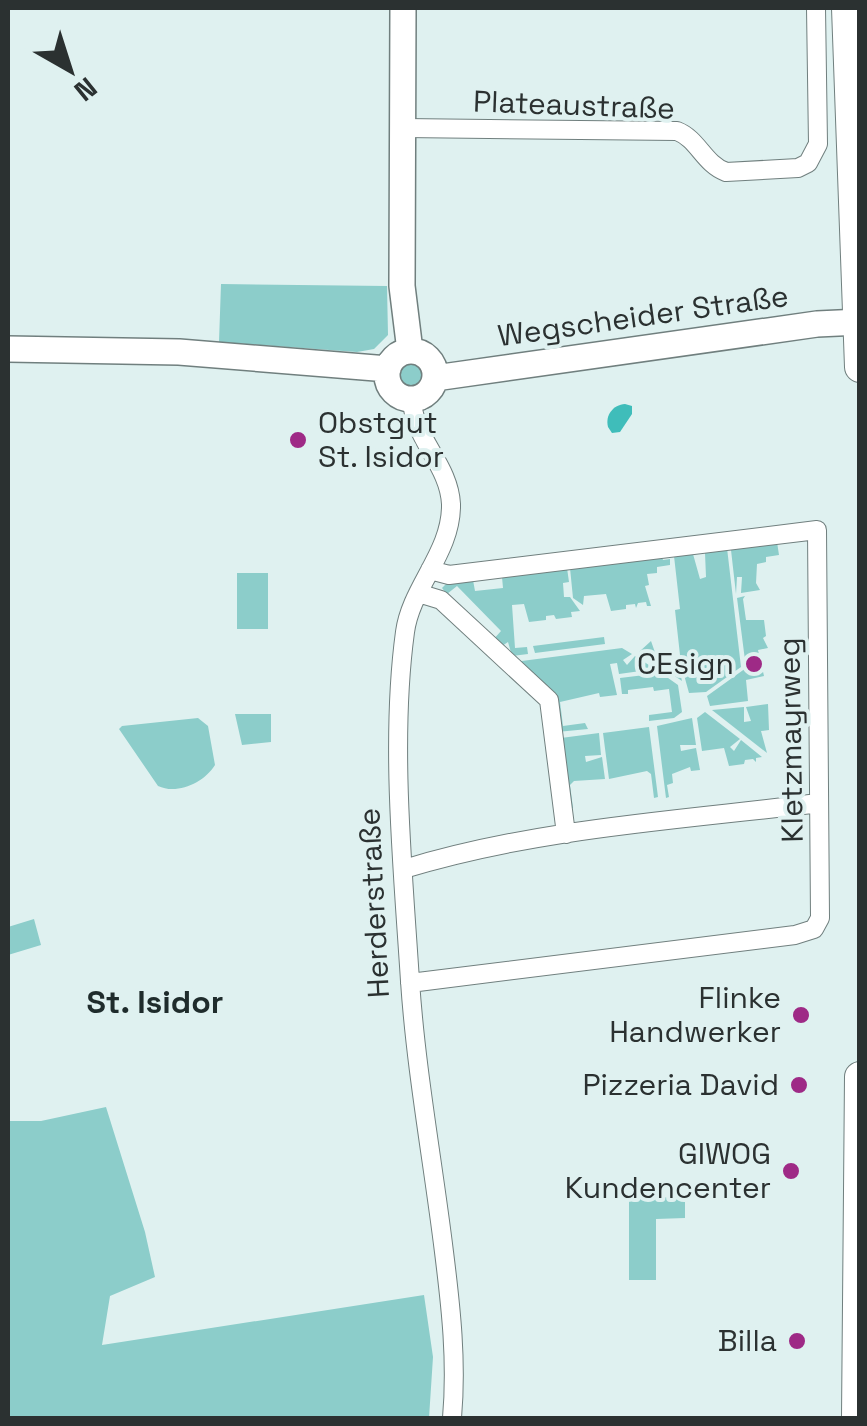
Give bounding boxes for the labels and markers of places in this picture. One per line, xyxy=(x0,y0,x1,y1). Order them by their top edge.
place label: Obstgut St. Isidor xyxy=(318,403,444,476)
marker: Obstgut St. Isidor xyxy=(287,429,309,451)
place label: CEsign xyxy=(637,644,734,683)
marker: CEsign xyxy=(743,653,765,675)
place label: Flinke Handwerker xyxy=(609,978,781,1051)
marker: Flinke Handwerker xyxy=(790,1004,812,1026)
place label: Pizzeria David xyxy=(582,1065,779,1104)
marker: Pizzeria David xyxy=(788,1074,810,1096)
place label: GIWOG Kundencenter xyxy=(565,1134,771,1207)
marker: GIWOG Kundencenter xyxy=(780,1160,802,1182)
place label: Billa xyxy=(718,1321,777,1360)
marker: Billa xyxy=(786,1330,808,1352)

